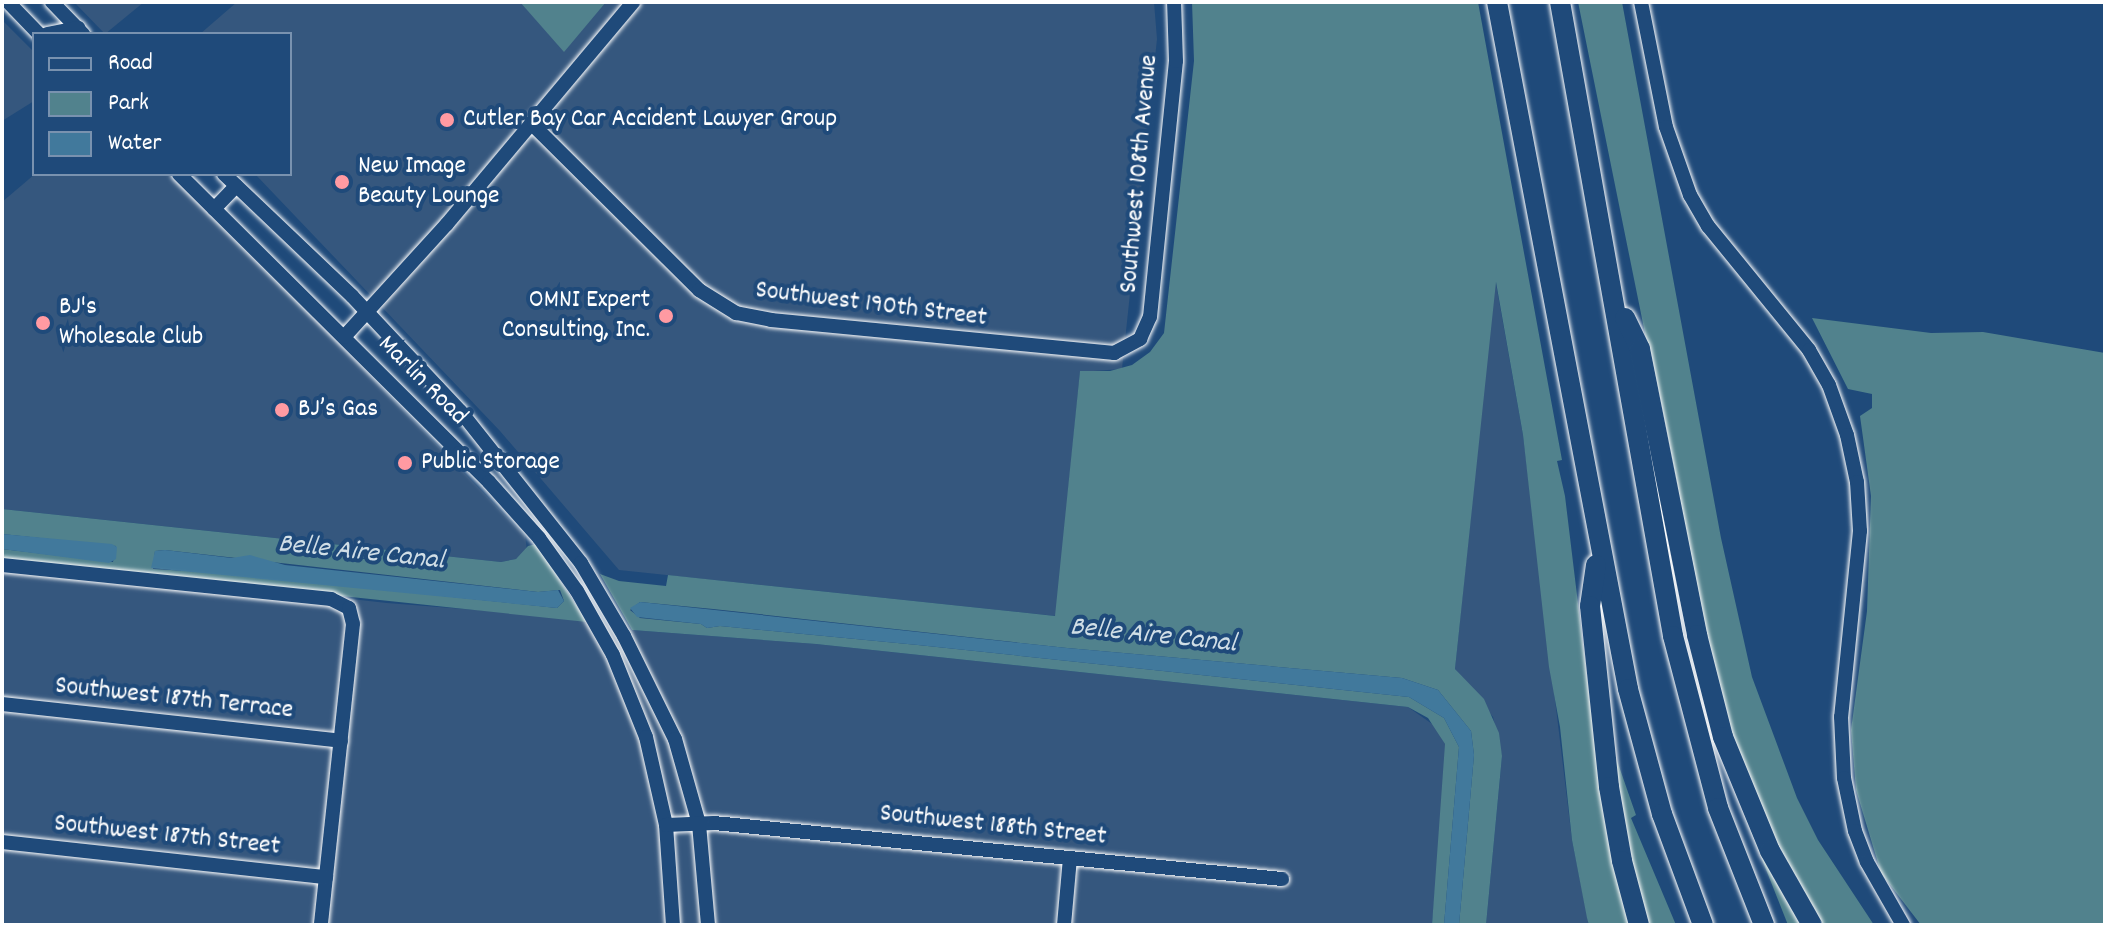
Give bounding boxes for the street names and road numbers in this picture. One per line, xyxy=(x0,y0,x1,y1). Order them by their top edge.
street label: Southwest 108th Avenue xyxy=(1114,53,1166,295)
street label: Southwest 190th Street xyxy=(754,275,988,335)
street label: Marlin Road xyxy=(370,329,474,433)
street label: Southwest 187th Terrace xyxy=(53,671,295,727)
street label: Southwest 188th Street xyxy=(878,799,1108,853)
street label: Southwest 187th Street xyxy=(52,809,282,863)

